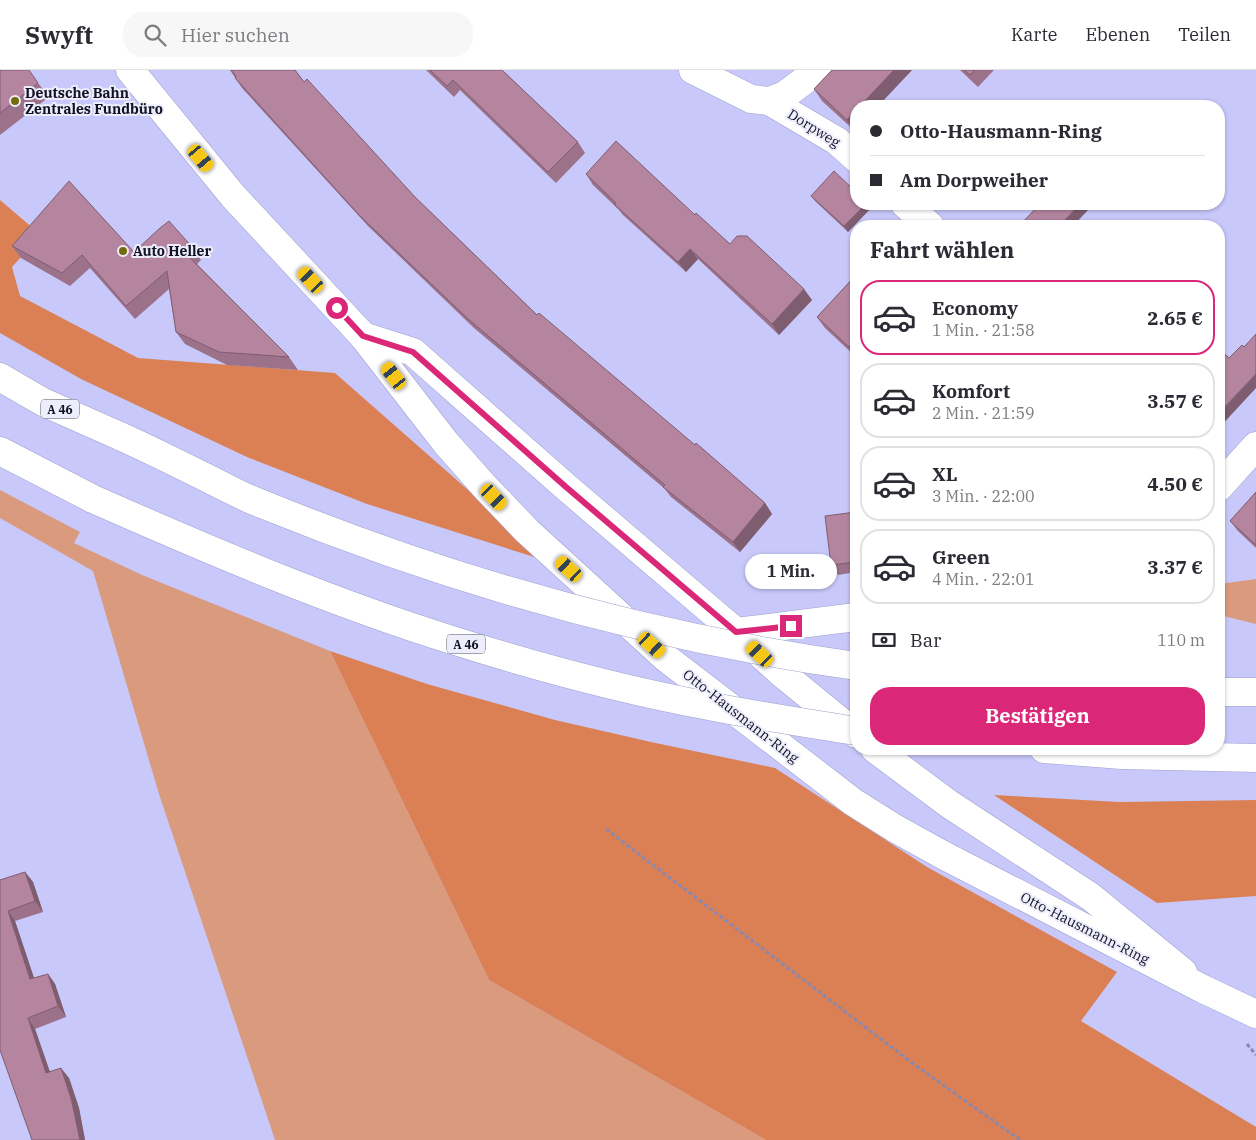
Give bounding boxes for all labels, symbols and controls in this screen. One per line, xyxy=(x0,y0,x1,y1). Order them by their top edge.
search box xyxy=(123,12,473,57)
text: Swyft xyxy=(25,19,93,51)
icon: search xyxy=(141,21,169,49)
text: Hier suchen xyxy=(181,23,290,47)
text: Karte xyxy=(1011,23,1057,46)
text: Ebenen xyxy=(1085,23,1150,46)
text: Teilen xyxy=(1178,23,1231,46)
place label: Deutsche Bahn Zentrales Fundbüro xyxy=(25,84,163,118)
marker: Deutsche Bahn Zentrales Fundbüro xyxy=(9,95,21,107)
street label: Dorpweg xyxy=(784,105,844,151)
text: Otto-Hausmann-Ring xyxy=(900,119,1102,143)
car xyxy=(185,142,216,174)
text: Am Dorpweiher xyxy=(900,168,1048,192)
text: Fahrt wählen xyxy=(870,235,1014,264)
place label: Auto Heller xyxy=(133,242,212,260)
marker: Auto Heller xyxy=(117,245,129,257)
car xyxy=(295,264,326,296)
icon: car xyxy=(872,295,917,340)
text: Economy xyxy=(932,296,1018,320)
route start xyxy=(326,297,348,319)
text: 2.65 € xyxy=(1147,306,1203,330)
text: 1 Min. · 21:58 xyxy=(932,320,1035,340)
car xyxy=(378,360,409,392)
icon: car xyxy=(872,378,917,423)
text: Komfort xyxy=(932,379,1010,403)
text: 3.57 € xyxy=(1147,389,1203,413)
road number: A 46 xyxy=(41,399,79,418)
text: 2 Min. · 21:59 xyxy=(932,403,1035,423)
icon: car xyxy=(872,461,917,506)
text: XL xyxy=(932,462,958,486)
text: 4.50 € xyxy=(1147,472,1203,496)
car xyxy=(478,481,509,513)
text: 3 Min. · 22:00 xyxy=(932,486,1035,506)
icon: car xyxy=(872,544,917,589)
text: Green xyxy=(932,545,990,569)
car xyxy=(552,553,585,585)
callout: 1 Min. xyxy=(745,554,837,588)
text: 3.37 € xyxy=(1147,555,1203,579)
text: 1 Min. xyxy=(767,561,815,581)
text: 4 Min. · 22:01 xyxy=(932,569,1035,589)
route end xyxy=(780,615,802,637)
icon: cash xyxy=(870,626,898,654)
text: Bar xyxy=(910,628,942,652)
car xyxy=(635,629,668,661)
text: 110 m xyxy=(1157,630,1205,650)
road number: A 46 xyxy=(447,634,485,654)
car xyxy=(743,638,776,670)
street label: Otto-Hausmann-Ring xyxy=(679,665,803,767)
button: Bestätigen xyxy=(870,687,1205,745)
street label: Otto-Hausmann-Ring xyxy=(1018,888,1153,968)

